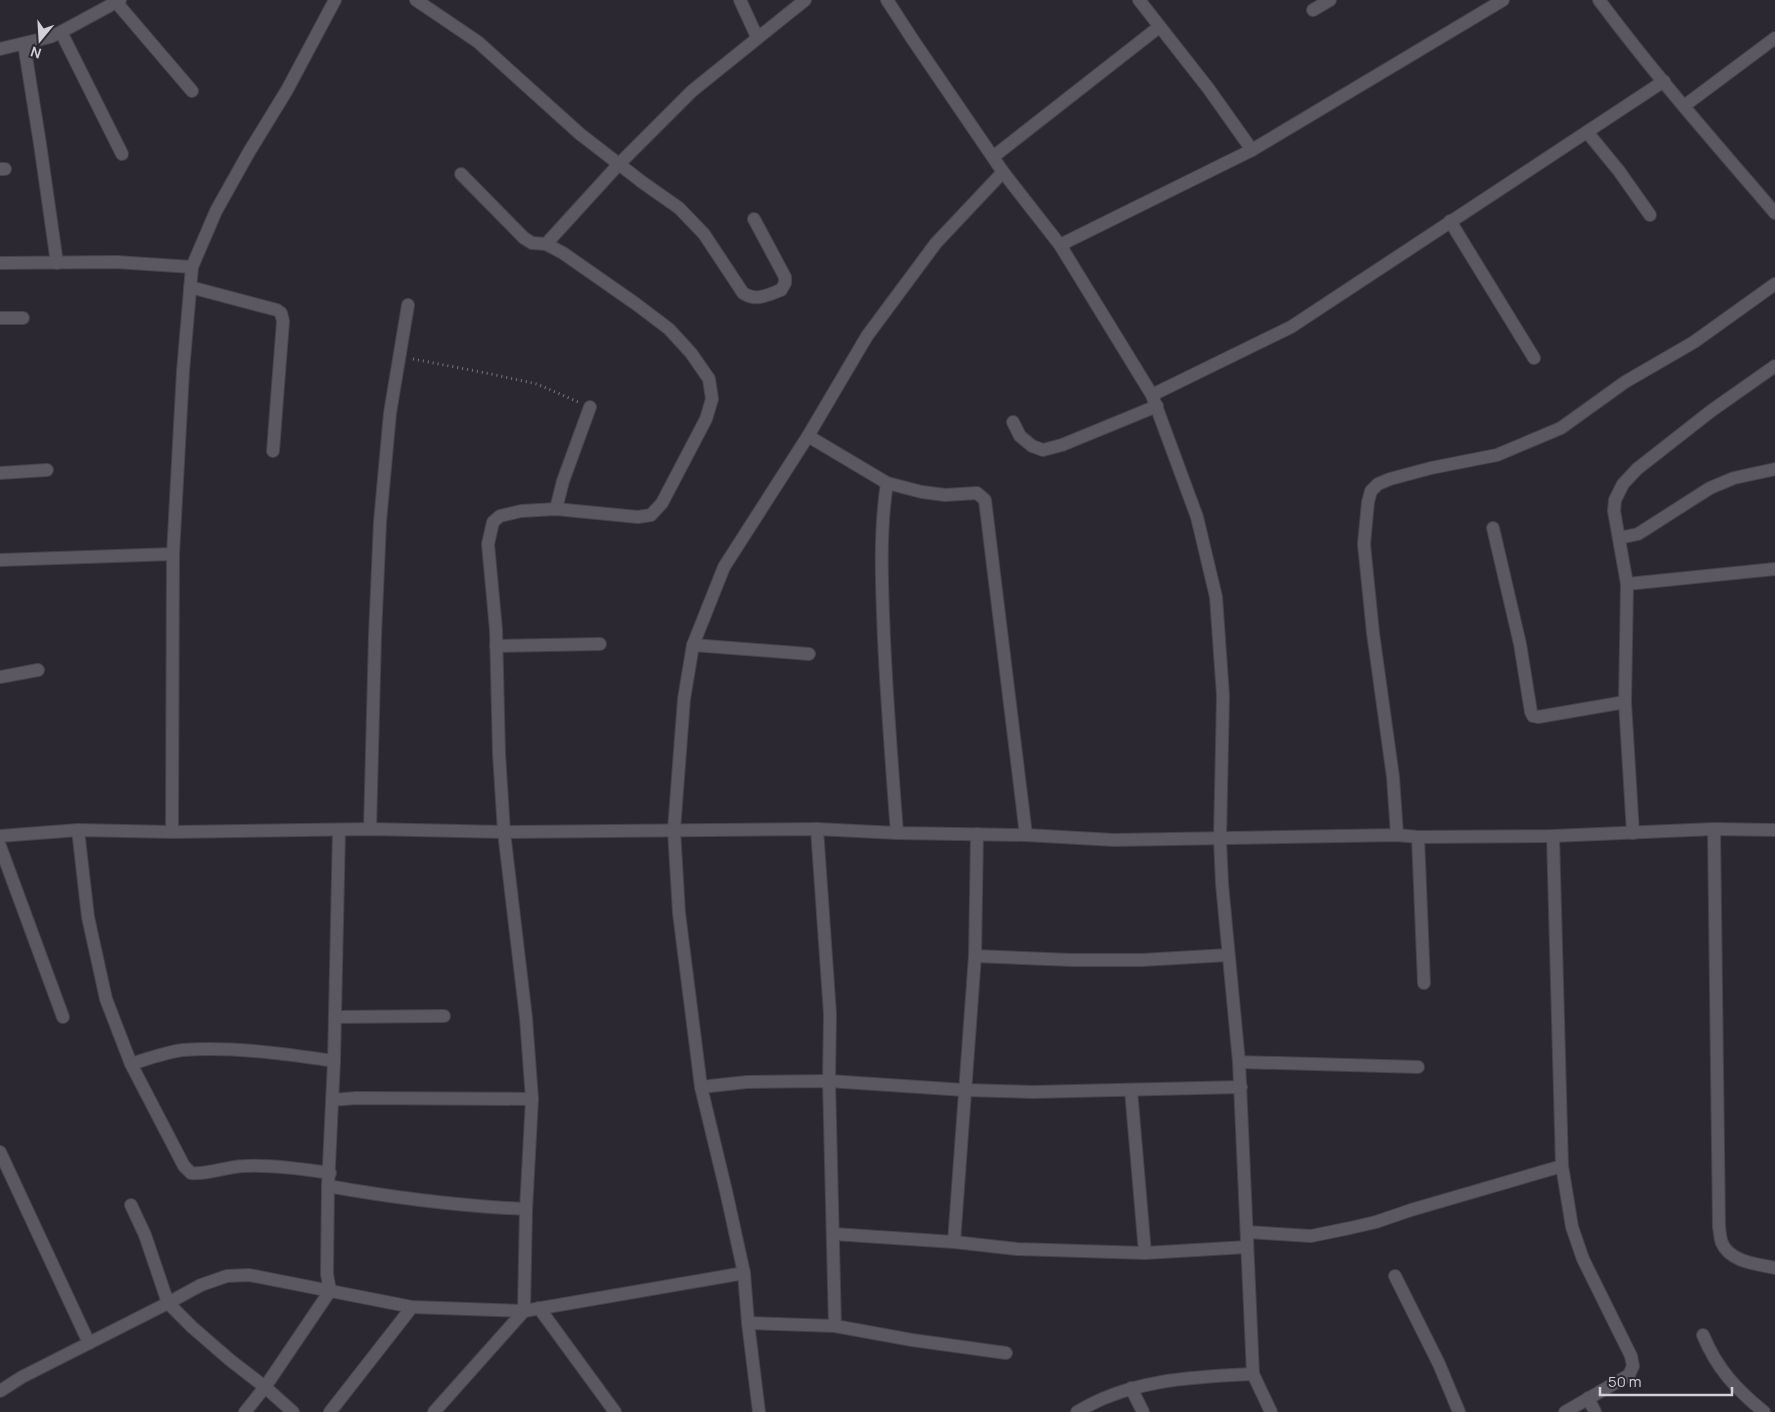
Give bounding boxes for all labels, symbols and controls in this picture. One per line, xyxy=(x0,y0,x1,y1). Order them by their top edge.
north arrow xyxy=(15,15,65,65)
text: N xyxy=(28,42,44,63)
scale bar xyxy=(1600,1364,1732,1396)
text: 50 m xyxy=(1608,1371,1642,1392)

